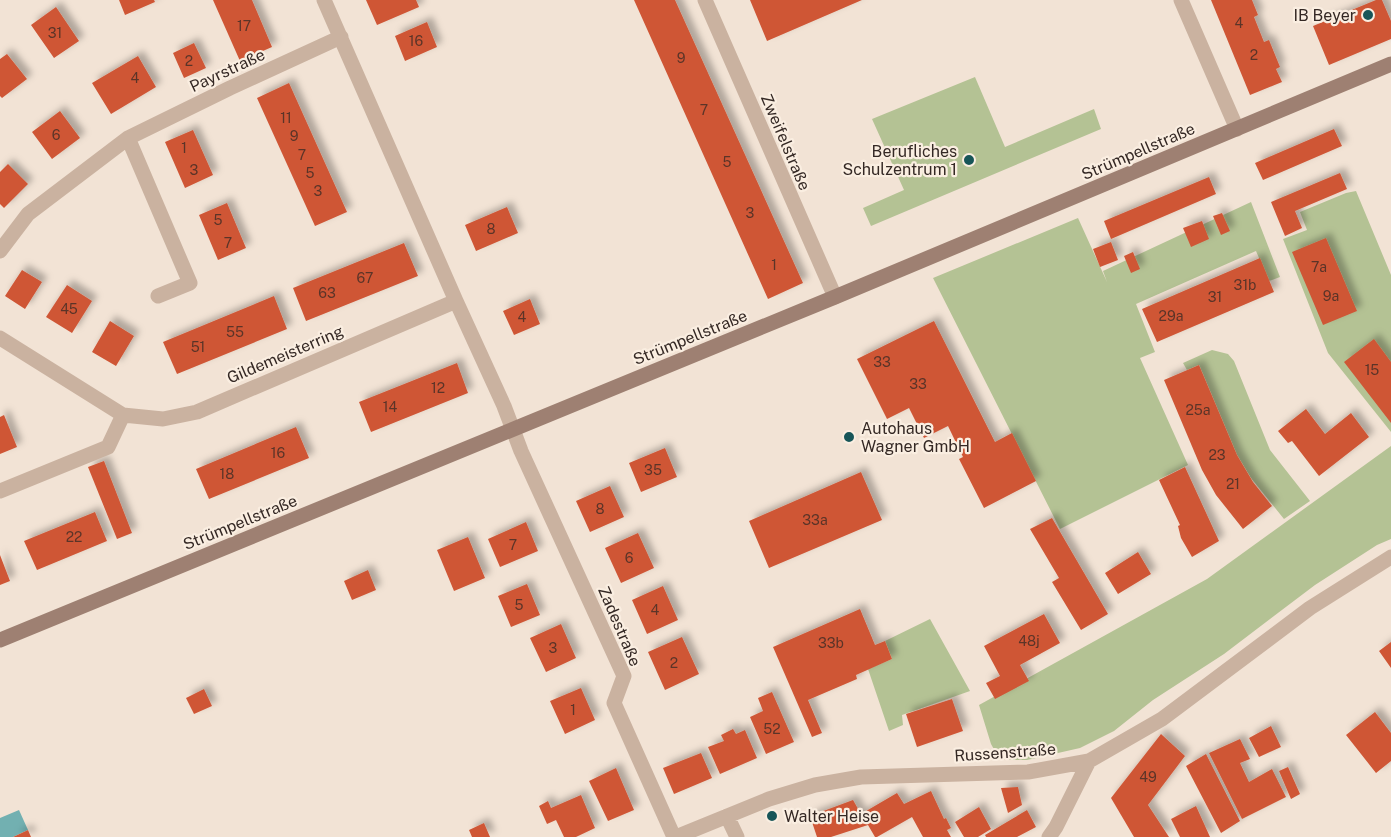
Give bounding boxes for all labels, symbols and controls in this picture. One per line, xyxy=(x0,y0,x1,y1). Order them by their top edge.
place label: IB Beyer xyxy=(1293,6,1356,25)
marker: IB Beyer xyxy=(1361,8,1375,22)
house number: 4 xyxy=(1235,15,1244,31)
house number: 17 xyxy=(237,18,251,34)
house number: 31 xyxy=(48,25,62,41)
house number: 16 xyxy=(409,33,423,49)
street label: Payrstraße xyxy=(187,45,268,96)
house number: 2 xyxy=(1250,47,1258,63)
house number: 9 xyxy=(677,50,686,66)
house number: 2 xyxy=(185,53,193,69)
house number: 4 xyxy=(131,70,140,86)
street label: Zweifelstraße xyxy=(757,91,814,193)
house number: 7 xyxy=(700,102,708,118)
house number: 11 xyxy=(280,110,292,126)
street label: Strümpellstraße xyxy=(1079,119,1198,184)
house number: 6 xyxy=(52,127,61,143)
house number: 9 xyxy=(290,128,299,144)
house number: 1 xyxy=(181,140,187,156)
place label: Berufliches Schulzentrum 1 xyxy=(842,142,957,179)
house number: 7 xyxy=(298,147,306,163)
marker: Berufliches Schulzentrum 1 xyxy=(962,153,976,167)
house number: 5 xyxy=(723,154,732,170)
house number: 3 xyxy=(190,162,199,178)
house number: 5 xyxy=(306,165,315,181)
house number: 3 xyxy=(314,183,323,199)
house number: 3 xyxy=(746,205,755,221)
house number: 5 xyxy=(214,212,223,228)
house number: 8 xyxy=(486,221,496,237)
house number: 7 xyxy=(224,235,232,251)
house number: 1 xyxy=(771,257,777,273)
house number: 7a xyxy=(1311,259,1327,275)
house number: 67 xyxy=(357,270,373,286)
house number: 31b xyxy=(1234,277,1256,293)
house number: 63 xyxy=(318,285,336,301)
house number: 9a xyxy=(1323,288,1339,304)
house number: 31 xyxy=(1208,289,1222,305)
house number: 45 xyxy=(60,301,78,317)
street label: Strümpellstraße xyxy=(630,306,750,369)
house number: 29a xyxy=(1159,308,1183,324)
house number: 4 xyxy=(518,309,527,325)
street label: Gildemeisterring xyxy=(224,321,346,388)
house number: 55 xyxy=(226,324,244,340)
house number: 51 xyxy=(191,339,205,355)
house number: 33 xyxy=(873,354,891,370)
house number: 15 xyxy=(1365,362,1379,378)
house number: 33 xyxy=(909,376,927,392)
house number: 12 xyxy=(431,380,445,396)
house number: 14 xyxy=(383,399,397,415)
house number: 25a xyxy=(1185,402,1211,418)
place label: Autohaus Wagner GmbH xyxy=(861,419,970,456)
marker: Autohaus Wagner GmbH xyxy=(842,430,856,444)
house number: 16 xyxy=(271,445,285,461)
house number: 23 xyxy=(1208,447,1226,463)
house number: 35 xyxy=(644,462,662,478)
house number: 18 xyxy=(220,466,234,482)
house number: 21 xyxy=(1226,476,1240,492)
street label: Strümpellstraße xyxy=(180,491,300,554)
house number: 8 xyxy=(595,501,605,517)
house number: 33a xyxy=(802,512,828,528)
house number: 22 xyxy=(66,529,82,545)
house number: 7 xyxy=(509,537,517,553)
house number: 6 xyxy=(625,550,634,566)
street label: Zadestraße xyxy=(594,583,645,669)
house number: 5 xyxy=(515,597,524,613)
house number: 4 xyxy=(651,602,660,618)
house number: 48j xyxy=(1018,633,1040,649)
house number: 33b xyxy=(818,635,844,651)
house number: 3 xyxy=(549,640,558,656)
house number: 2 xyxy=(670,655,678,671)
house number: 1 xyxy=(570,702,576,718)
house number: 52 xyxy=(763,721,781,737)
street label: Russenstraße xyxy=(954,739,1056,766)
house number: 49 xyxy=(1139,769,1157,785)
place label: Walter Heise xyxy=(784,807,879,826)
marker: Walter Heise xyxy=(765,809,779,823)

